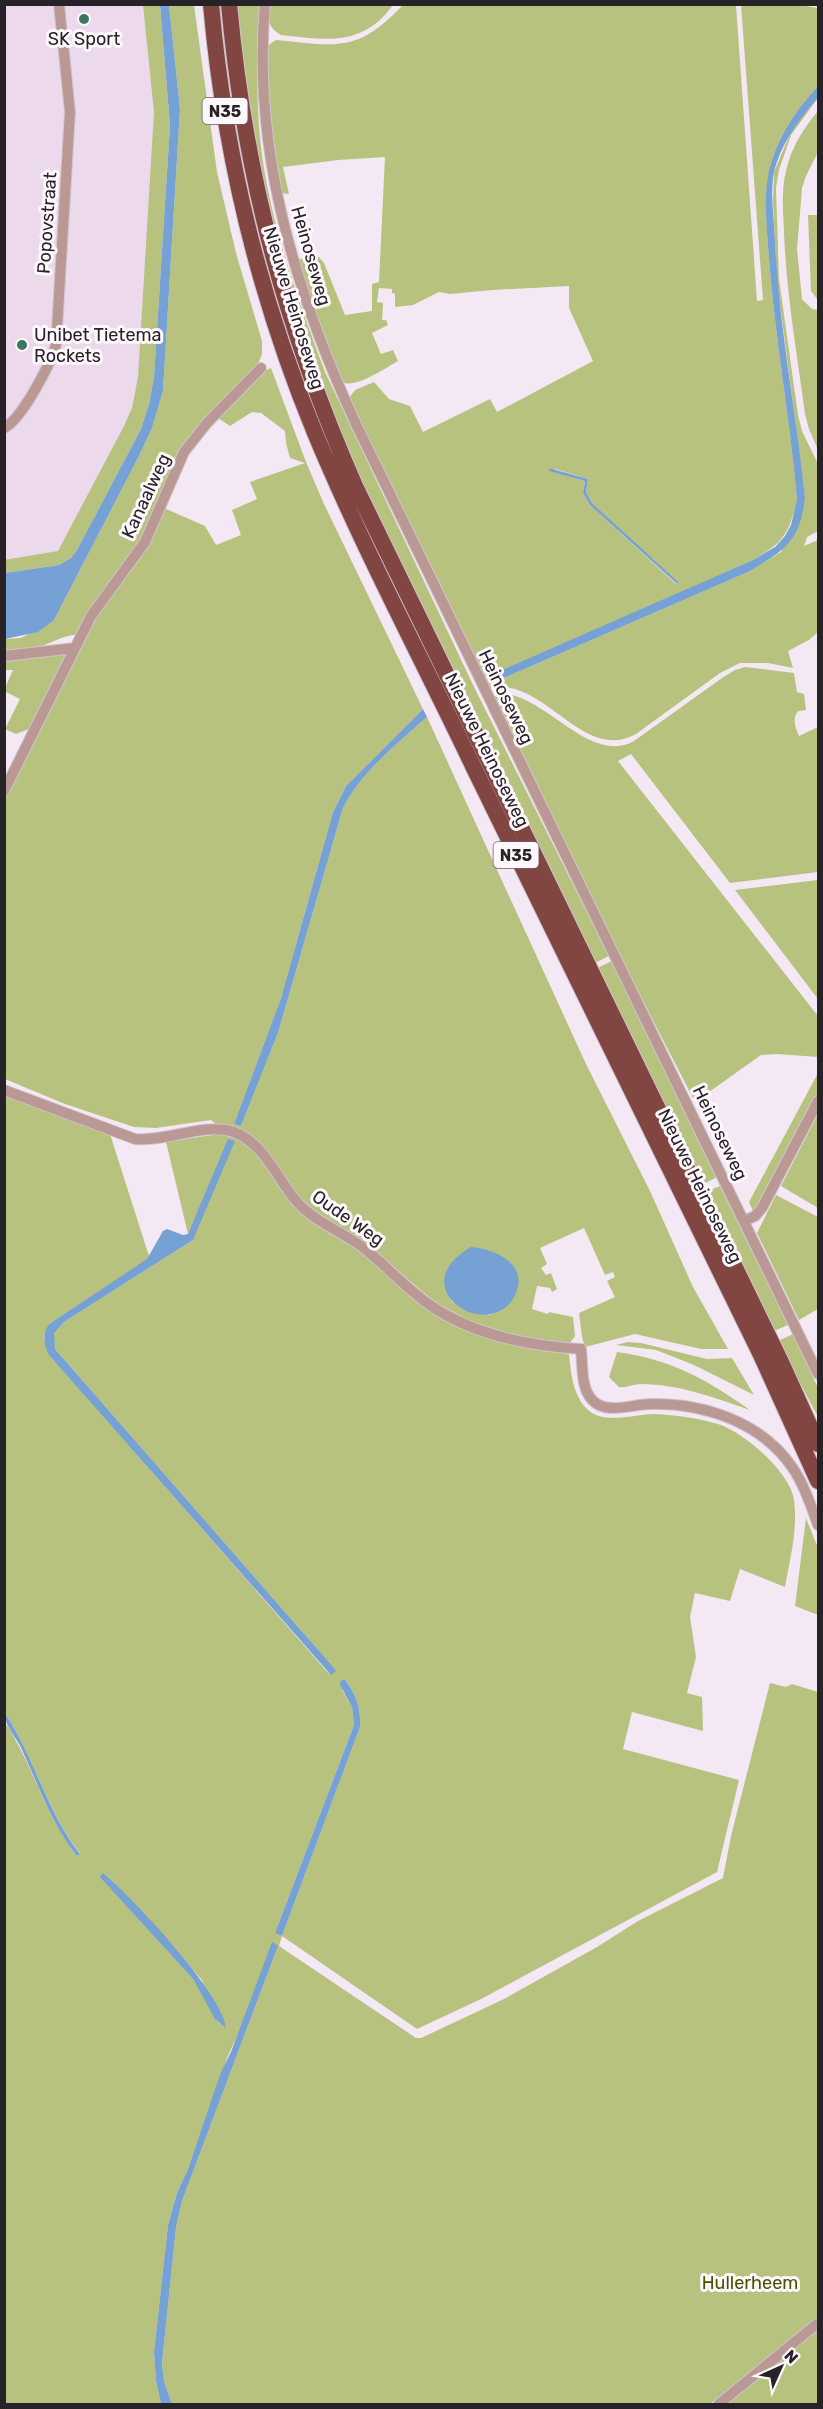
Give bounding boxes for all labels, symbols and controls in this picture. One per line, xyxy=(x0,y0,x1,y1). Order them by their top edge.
marker: SK Sport xyxy=(77,12,91,26)
place label: SK Sport xyxy=(48,28,120,50)
road number: N35 xyxy=(202,98,248,124)
street label: Popovstraat xyxy=(32,171,62,275)
street label: Heinoseweg xyxy=(286,204,336,308)
street label: Nieuwe Heinoseweg xyxy=(259,224,329,392)
place label: Unibet Tietema Rockets xyxy=(34,324,161,367)
marker: Unibet Tietema Rockets xyxy=(15,338,29,352)
street label: Kanaalweg xyxy=(117,450,175,542)
street label: Heinoseweg xyxy=(474,646,538,748)
street label: Nieuwe Heinoseweg xyxy=(440,669,534,831)
road number: N35 xyxy=(494,842,538,868)
street label: Heinoseweg xyxy=(688,1082,752,1184)
street label: Nieuwe Heinoseweg xyxy=(653,1105,747,1267)
street label: Oude Weg xyxy=(308,1185,388,1251)
park label: Hullerheem xyxy=(702,2272,798,2294)
north arrow xyxy=(751,2337,811,2397)
text: N xyxy=(780,2346,802,2368)

